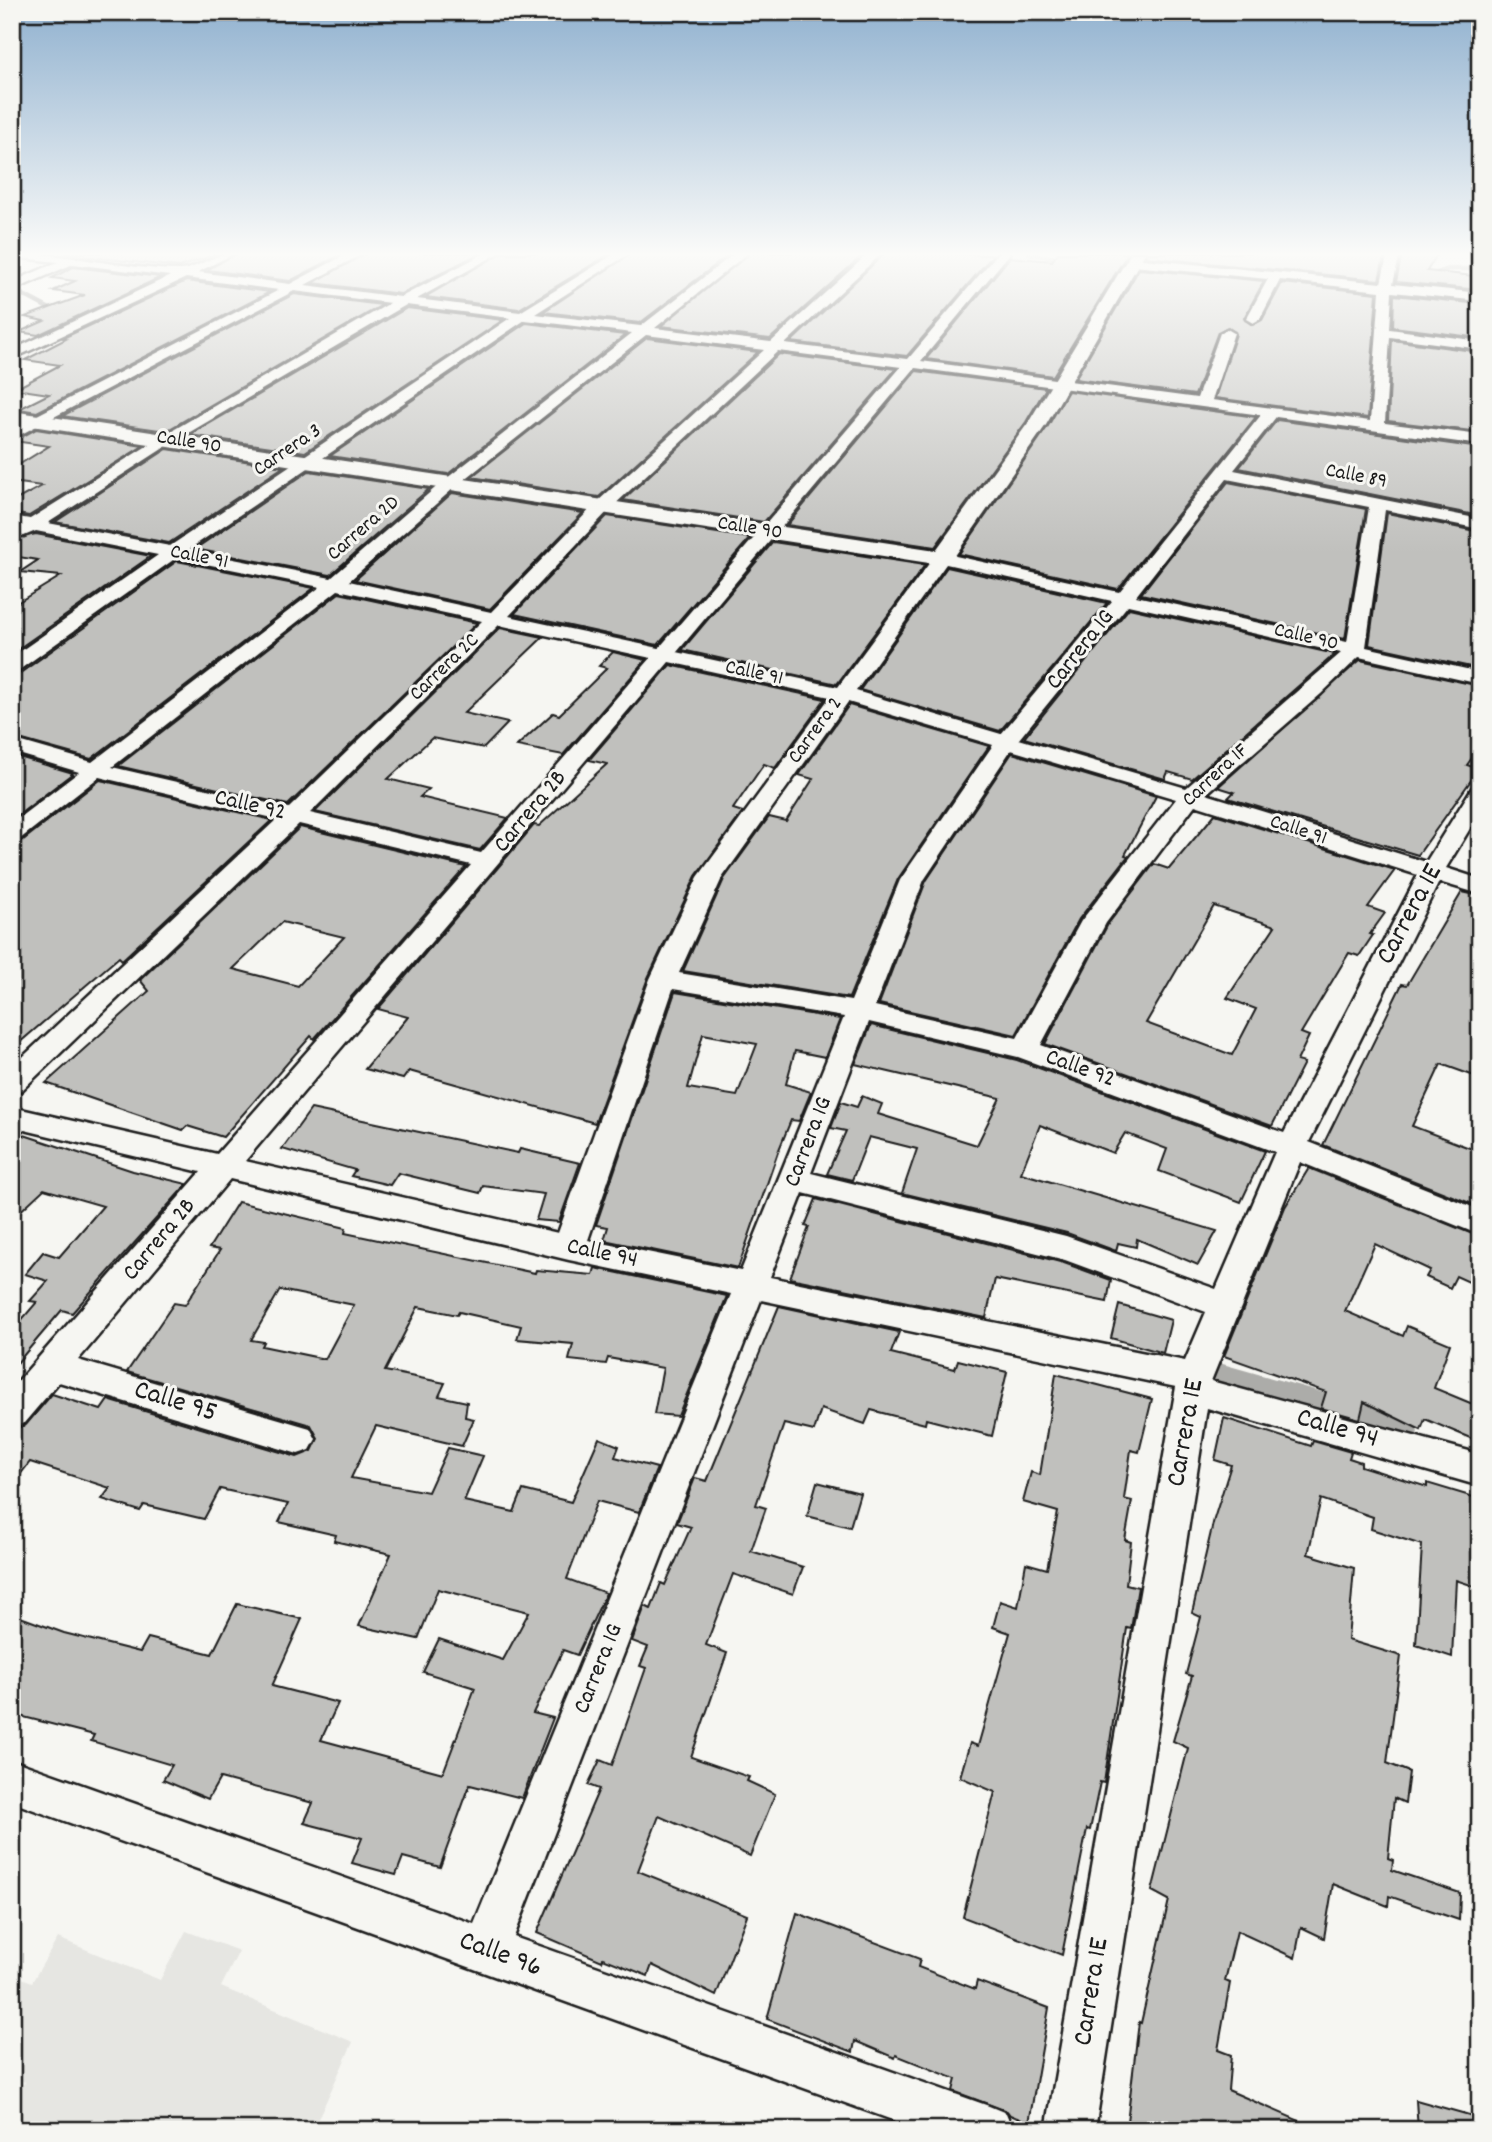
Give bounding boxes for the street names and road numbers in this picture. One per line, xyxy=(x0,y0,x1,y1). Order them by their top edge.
street label: Carrera 3 xyxy=(248,417,328,485)
street label: Calle 90 xyxy=(154,423,224,463)
street label: Calle 89 xyxy=(1323,456,1389,498)
street label: Carrera 2D xyxy=(321,489,407,569)
street label: Calle 90 xyxy=(715,509,785,549)
street label: Calle 91 xyxy=(167,538,231,578)
street label: Carrera 1G xyxy=(1039,602,1123,698)
street label: Calle 90 xyxy=(1271,616,1341,660)
street label: Carrera 2C xyxy=(403,627,487,709)
street label: Calle 91 xyxy=(722,653,786,695)
street label: Carrera 2 xyxy=(781,691,851,771)
street label: Carrera 1F xyxy=(1176,737,1256,815)
street label: Carrera 2B xyxy=(486,763,576,861)
street label: Calle 92 xyxy=(211,781,289,831)
street label: Calle 91 xyxy=(1266,808,1330,854)
street label: Carrera 1E xyxy=(1368,857,1454,972)
street label: Calle 92 xyxy=(1040,1041,1120,1097)
street label: Carrera 1G xyxy=(776,1092,842,1192)
street label: Carrera 2B xyxy=(115,1191,205,1289)
street label: Calle 94 xyxy=(563,1230,641,1278)
street label: Calle 95 xyxy=(129,1371,221,1435)
street label: Carrera 1E xyxy=(1158,1376,1216,1490)
street label: Calle 94 xyxy=(1291,1399,1383,1461)
street label: Carrera 1G xyxy=(566,1619,632,1719)
street label: Calle 96 xyxy=(453,1923,547,1989)
street label: Carrera 1E xyxy=(1065,1935,1121,2049)

